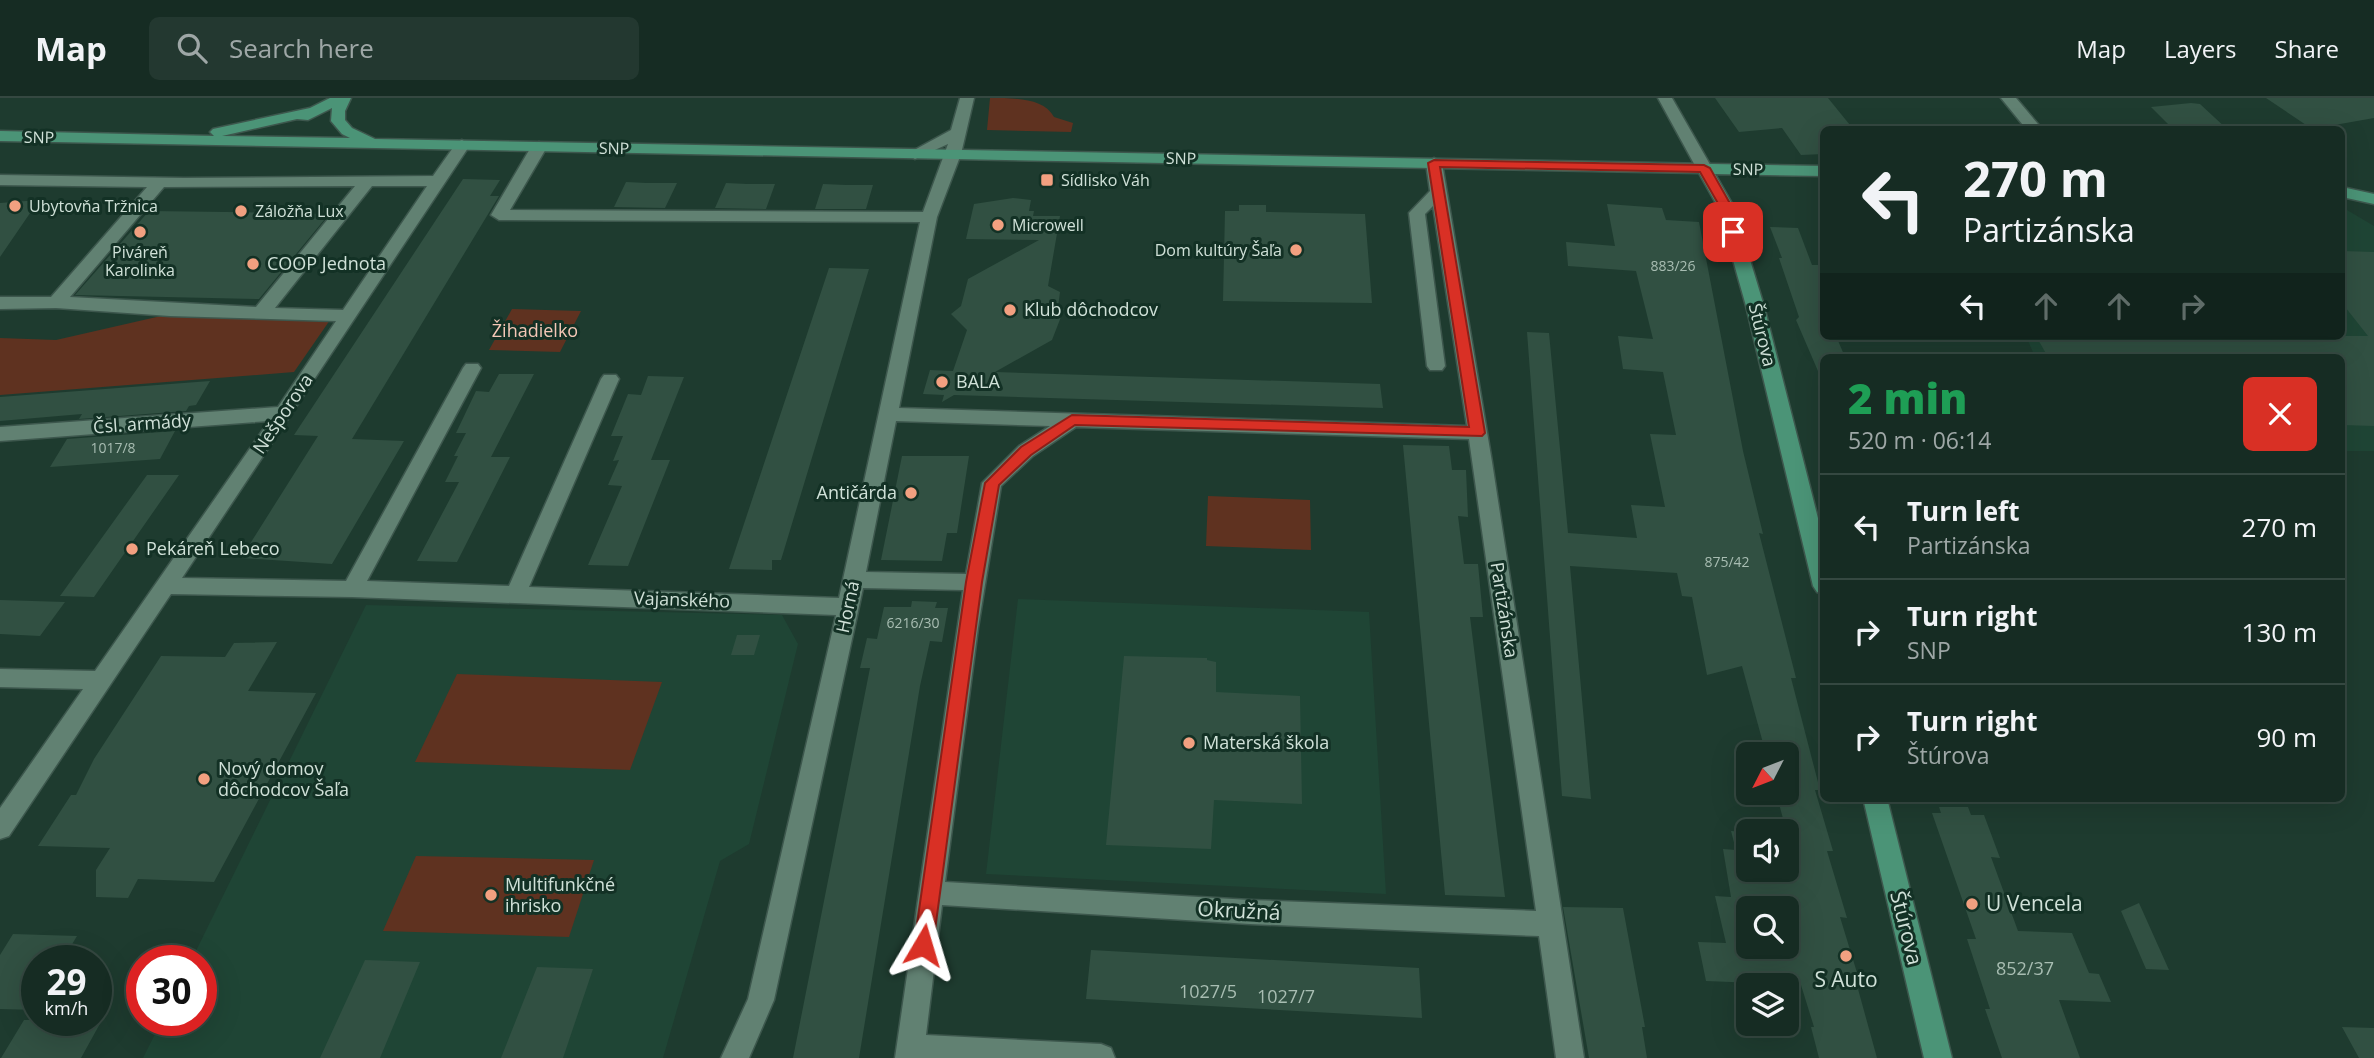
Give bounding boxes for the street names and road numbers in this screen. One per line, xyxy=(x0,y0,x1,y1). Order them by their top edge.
street label: SNP xyxy=(24,126,54,148)
street label: SNP xyxy=(599,137,629,159)
street label: SNP xyxy=(1166,147,1196,169)
street label: SNP xyxy=(1733,158,1763,180)
street label: Štúrova xyxy=(1744,301,1782,369)
street label: Nešporova xyxy=(247,369,318,458)
street label: Čsl. armády xyxy=(92,408,193,438)
street label: Partizánska xyxy=(1486,560,1524,659)
street label: Horná xyxy=(830,579,864,635)
street label: Vajanského xyxy=(633,585,731,613)
street label: Štúrova xyxy=(1884,888,1930,968)
street label: Okružná xyxy=(1197,894,1281,926)

